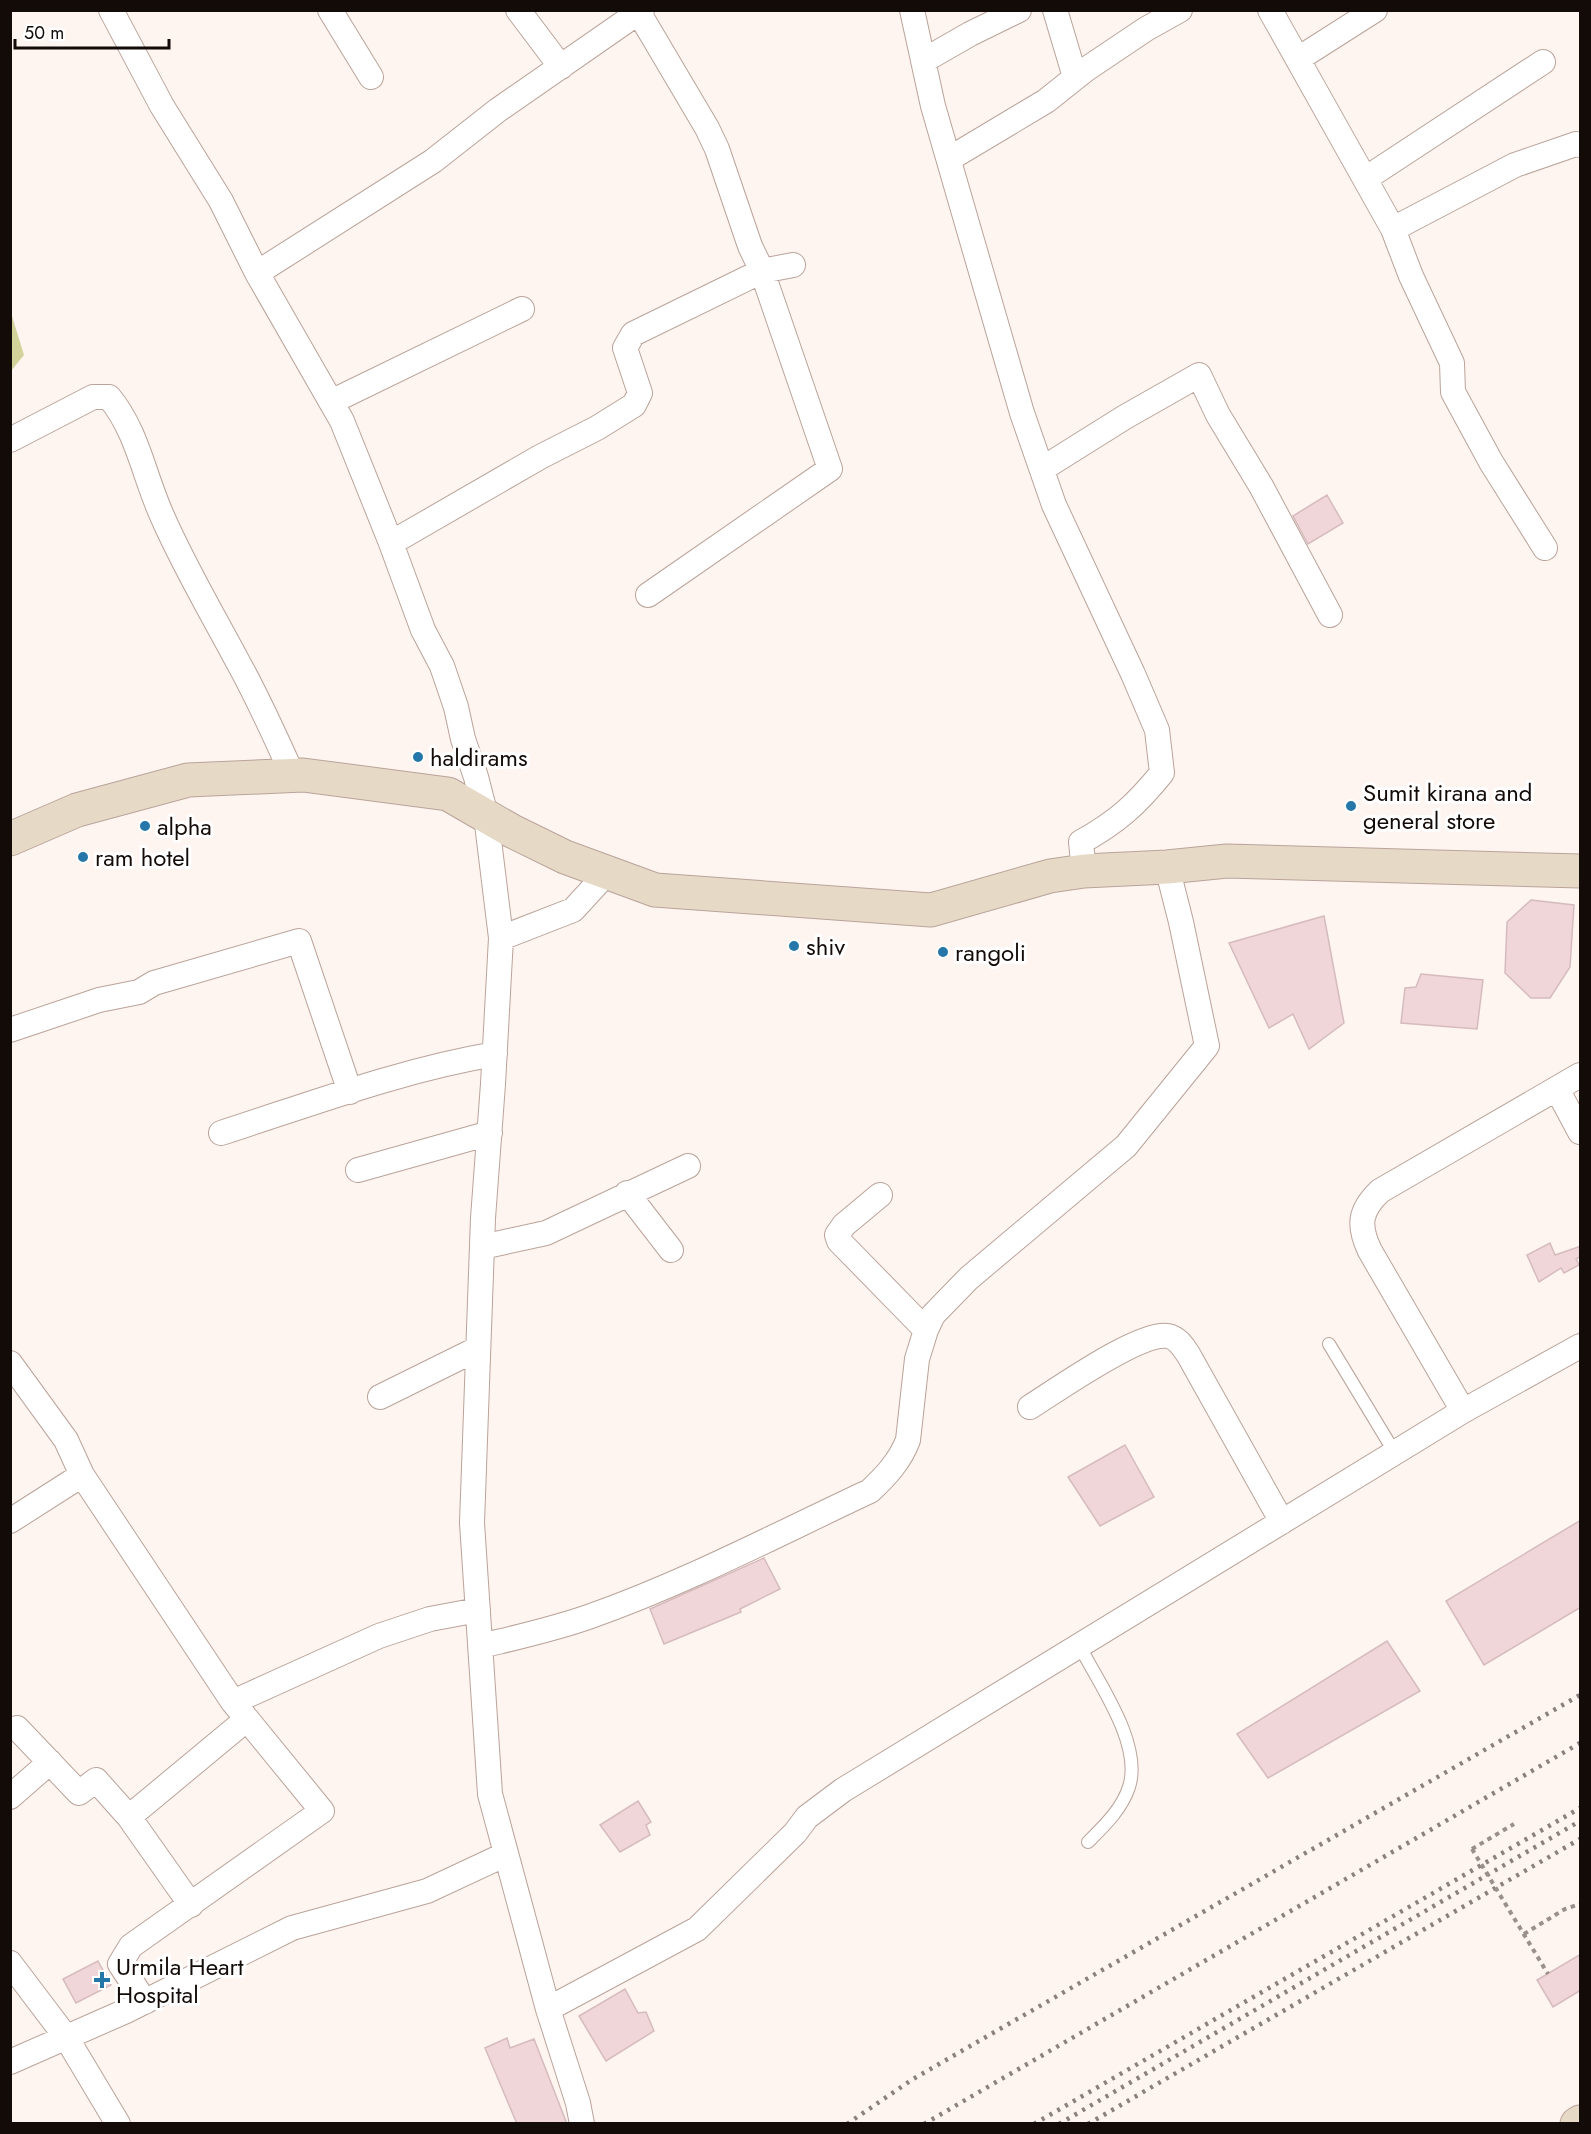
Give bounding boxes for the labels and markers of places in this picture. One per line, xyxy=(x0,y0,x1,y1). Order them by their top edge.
place label: haldirams xyxy=(430,740,528,775)
marker: haldirams xyxy=(411,750,425,764)
place label: Sumit kirana and general store xyxy=(1363,775,1532,838)
marker: Sumit kirana and general store xyxy=(1344,799,1358,813)
place label: alpha xyxy=(157,809,212,844)
marker: alpha xyxy=(138,819,152,833)
place label: ram hotel xyxy=(95,840,190,875)
marker: ram hotel xyxy=(76,850,90,864)
place label: shiv xyxy=(806,929,846,964)
place label: rangoli xyxy=(955,935,1026,970)
marker: shiv xyxy=(787,939,801,953)
marker: rangoli xyxy=(936,945,950,959)
place label: Urmila Heart Hospital xyxy=(116,1949,244,2012)
marker: Urmila Heart Hospital xyxy=(93,1971,111,1989)

